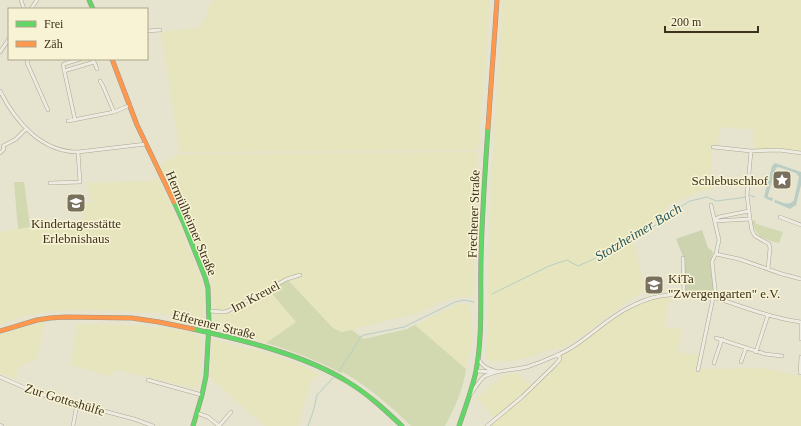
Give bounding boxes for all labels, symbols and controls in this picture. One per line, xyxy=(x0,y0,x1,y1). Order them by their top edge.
legend xyxy=(8,8,148,60)
scale bar xyxy=(665,8,758,34)
text: 200 m xyxy=(671,15,702,29)
text: Frei xyxy=(44,17,64,31)
text: Zäh xyxy=(44,37,63,51)
street label: Hermülheimer Straße xyxy=(163,169,220,278)
street label: Frechener Straße xyxy=(464,169,483,258)
place icon: Schlebuschhof xyxy=(771,169,793,191)
place label: Schlebuschhof xyxy=(691,173,769,188)
school or university icon: Kindertagesstätte Erlebnishaus xyxy=(65,192,87,214)
water label: Stotzheimer Bach xyxy=(592,201,684,264)
place label: Kindertagesstätte Erlebnishaus xyxy=(31,216,121,246)
place label: KiTa "Zwergengarten" e.V. xyxy=(668,271,780,301)
school or university icon: KiTa "Zwergengarten" e.V. xyxy=(643,274,665,296)
street label: Im Kreuel xyxy=(228,277,283,316)
street label: Efferener Straße xyxy=(171,307,257,342)
street label: Zur Gotteshülfe xyxy=(23,380,107,419)

